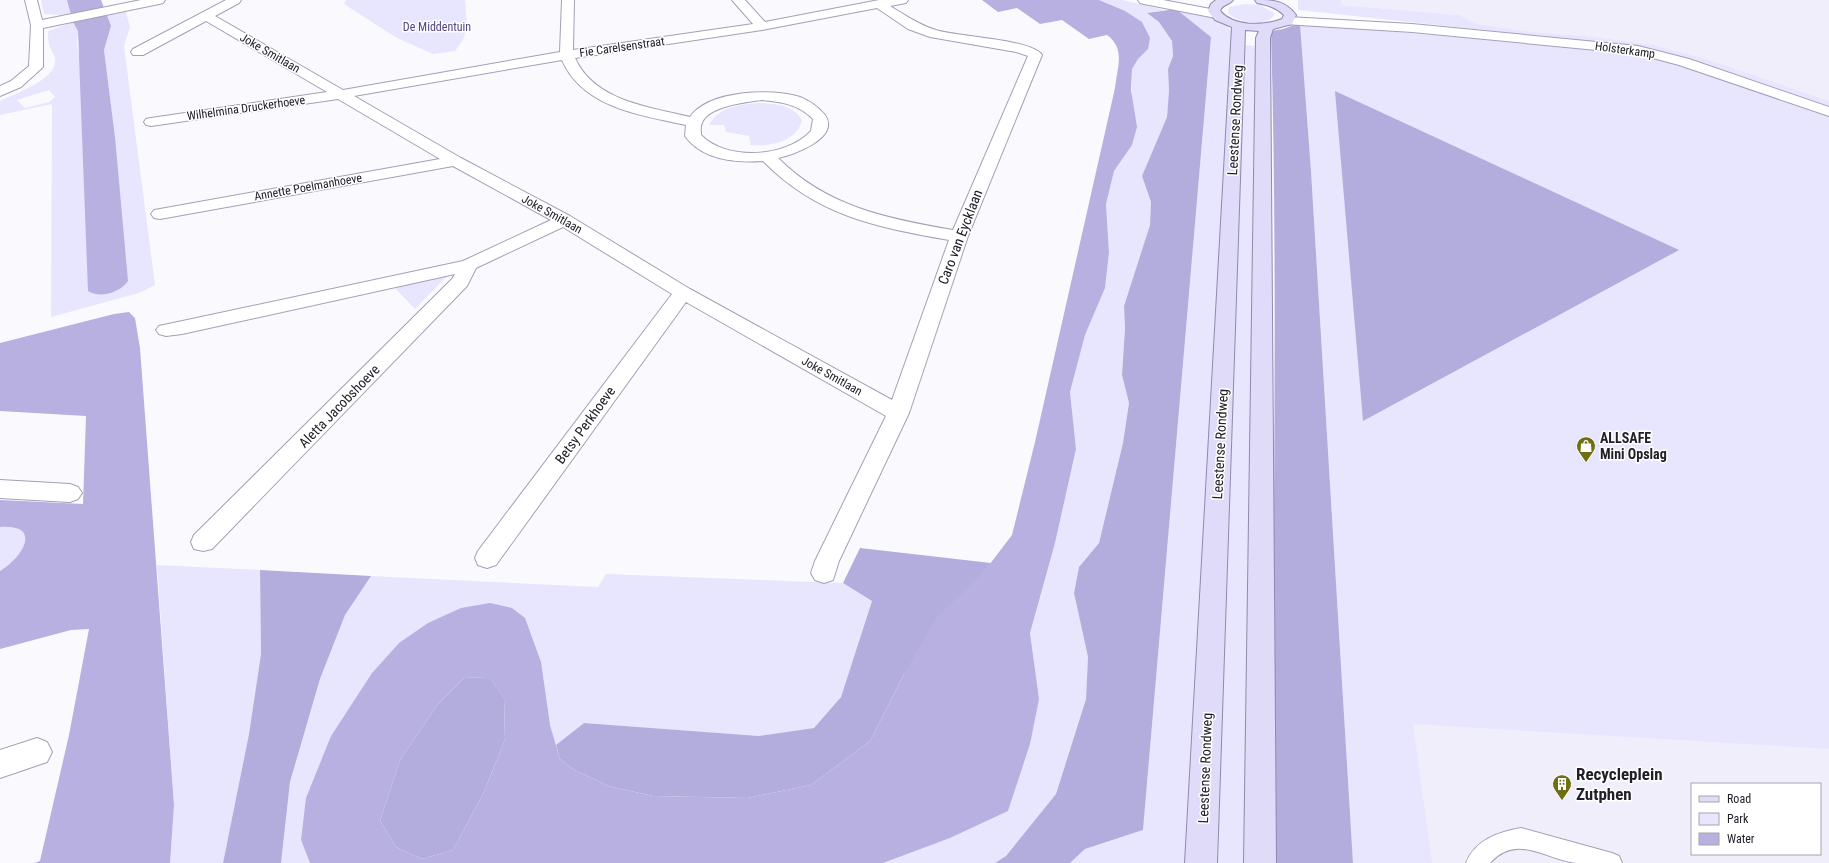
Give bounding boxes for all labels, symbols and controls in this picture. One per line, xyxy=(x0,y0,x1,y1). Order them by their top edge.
park label: De Middentuin xyxy=(403,20,471,34)
street label: Joke Smitlaan xyxy=(237,30,303,76)
street label: Fie Carelsenstraat xyxy=(579,34,666,60)
street label: Holsterkamp xyxy=(1594,39,1656,61)
street label: Leestense Rondweg xyxy=(1224,64,1246,176)
street label: Wilhelmina Druckerhoeve xyxy=(186,93,306,123)
street label: Annette Poelmanhoeve xyxy=(253,171,363,203)
street label: Caro van Eycklaan xyxy=(935,187,985,287)
street label: Joke Smitlaan xyxy=(519,192,585,236)
street label: Joke Smitlaan xyxy=(799,354,865,398)
street label: Aletta Jacobshoeve xyxy=(295,361,383,451)
street label: Betsy Perkhoeve xyxy=(552,383,619,467)
street label: Leestense Rondweg xyxy=(1209,388,1231,500)
place label: ALLSAFE Mini Opslag xyxy=(1600,430,1667,462)
shop icon: ALLSAFE Mini Opslag xyxy=(1575,435,1597,463)
street label: Leestense Rondweg xyxy=(1195,712,1215,824)
place label: Recycleplein Zutphen xyxy=(1576,764,1663,804)
building icon: Recycleplein Zutphen xyxy=(1551,773,1573,801)
legend xyxy=(1691,783,1821,855)
text: Road xyxy=(1727,792,1751,806)
text: Park xyxy=(1727,812,1749,826)
text: Water xyxy=(1727,832,1755,846)

